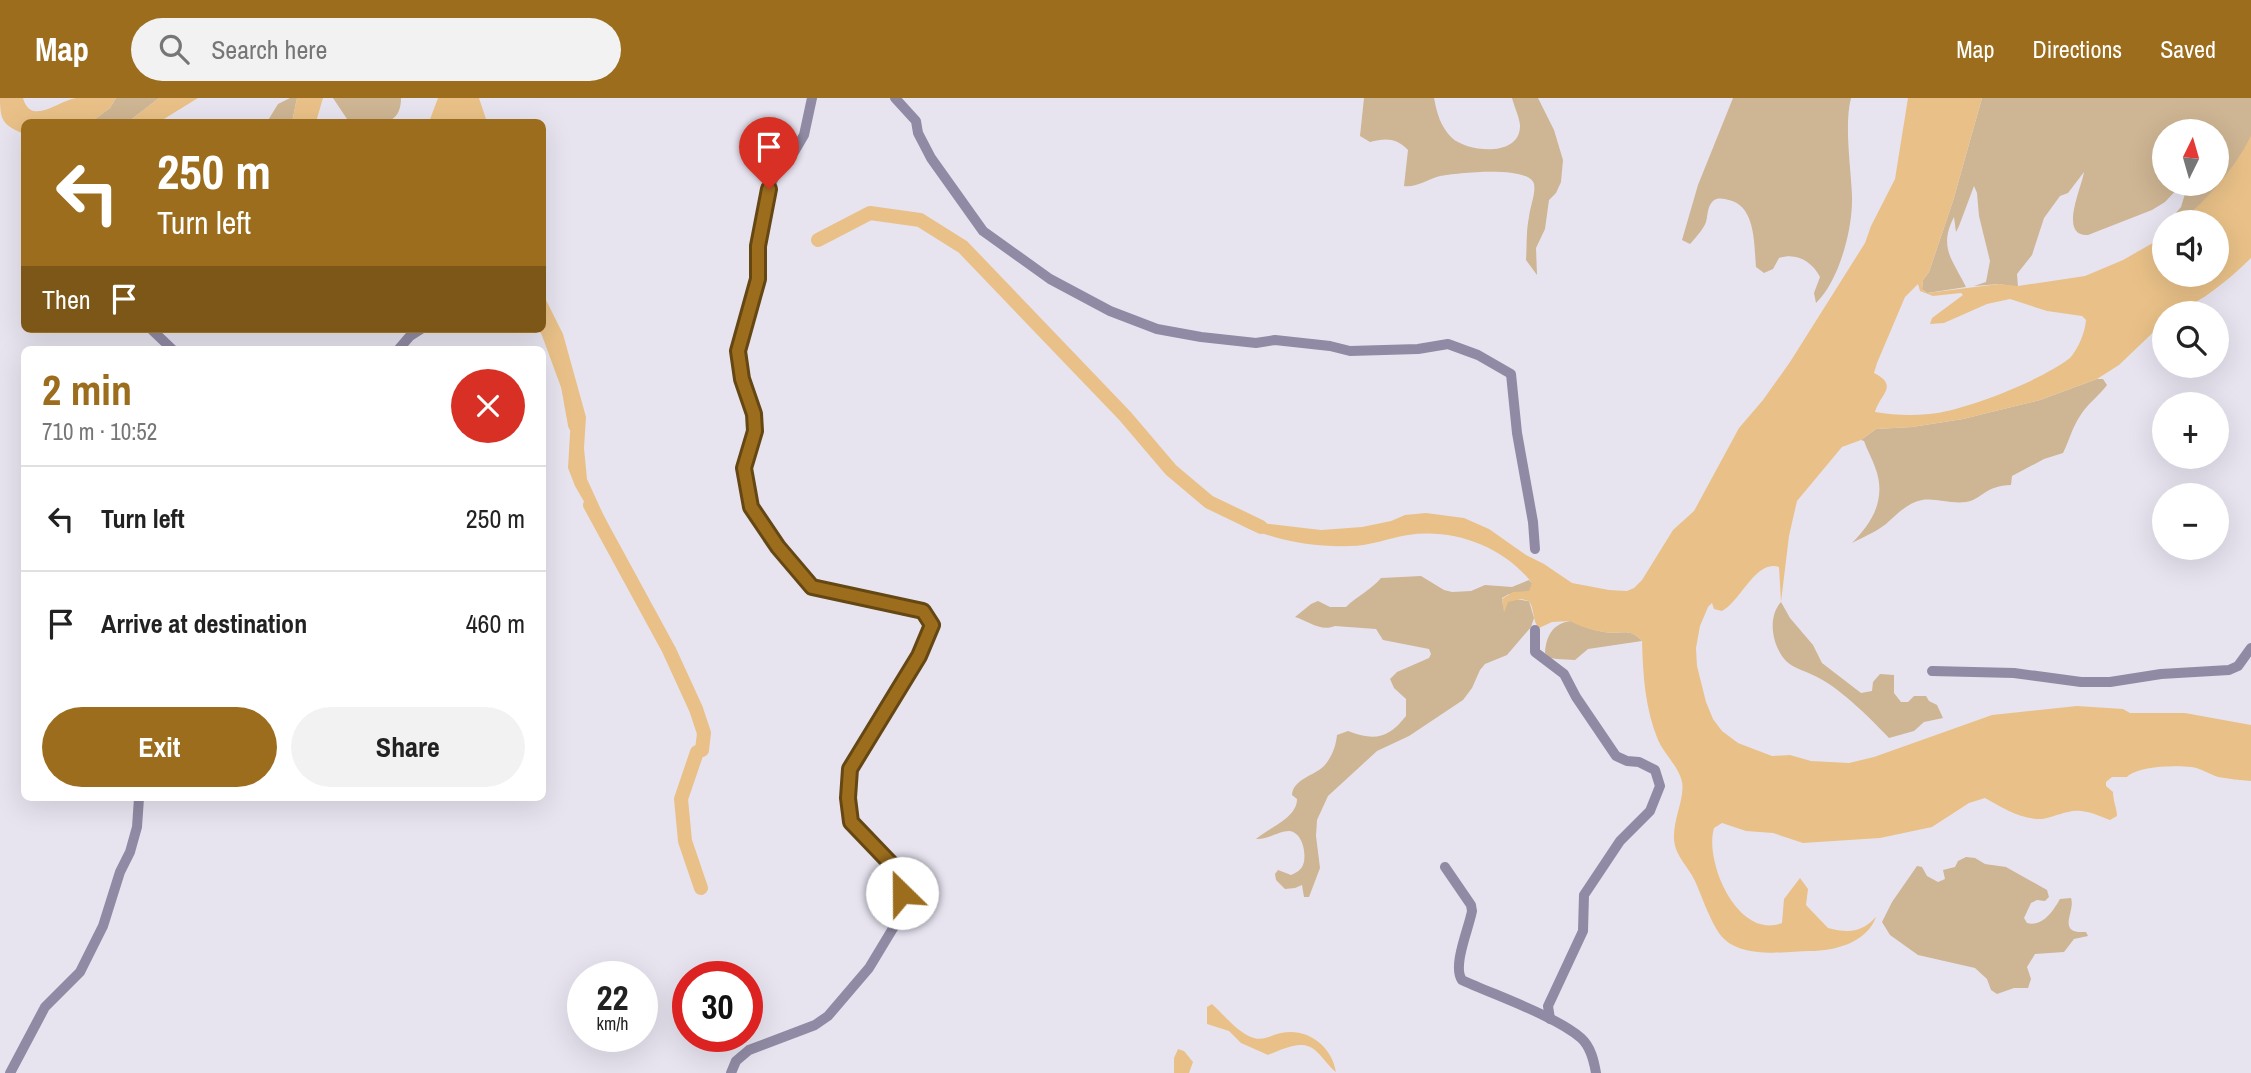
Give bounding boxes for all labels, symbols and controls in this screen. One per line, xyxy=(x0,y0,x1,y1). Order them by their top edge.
search box xyxy=(131,18,621,81)
text: Map xyxy=(35,27,89,71)
icon: search xyxy=(155,30,193,68)
text: Search here xyxy=(211,32,327,67)
text: Map xyxy=(1956,33,1994,65)
text: Directions xyxy=(2032,33,2122,65)
text: Saved xyxy=(2160,33,2216,65)
pin xyxy=(739,117,799,189)
north arrow xyxy=(2152,119,2230,196)
map controls xyxy=(2152,119,2229,560)
icon: arrive xyxy=(750,128,788,166)
text: 250 m xyxy=(157,138,271,204)
icon: left xyxy=(42,147,133,238)
text: Turn left xyxy=(157,201,251,244)
button: sound xyxy=(2152,210,2229,287)
icon: arrive xyxy=(105,280,143,318)
text: Then xyxy=(42,282,91,317)
button: search xyxy=(2152,301,2229,378)
text: 2 min xyxy=(42,362,132,418)
button: close xyxy=(451,369,525,443)
button: + xyxy=(2152,392,2229,469)
text: 710 m · 10:52 xyxy=(42,416,157,447)
button: − xyxy=(2152,483,2229,560)
icon: left xyxy=(42,500,80,538)
text: Turn left xyxy=(101,501,185,536)
text: 250 m xyxy=(466,501,525,536)
icon: arrive xyxy=(42,605,80,643)
text: Arrive at destination xyxy=(101,606,307,641)
text: 460 m xyxy=(466,606,525,641)
button: Exit xyxy=(42,707,277,787)
button: Share xyxy=(291,707,525,787)
position arrow xyxy=(865,856,939,930)
speed limit sign: 30 xyxy=(672,961,763,1052)
text: 22 xyxy=(597,974,628,1021)
text: km/h xyxy=(597,1011,629,1036)

